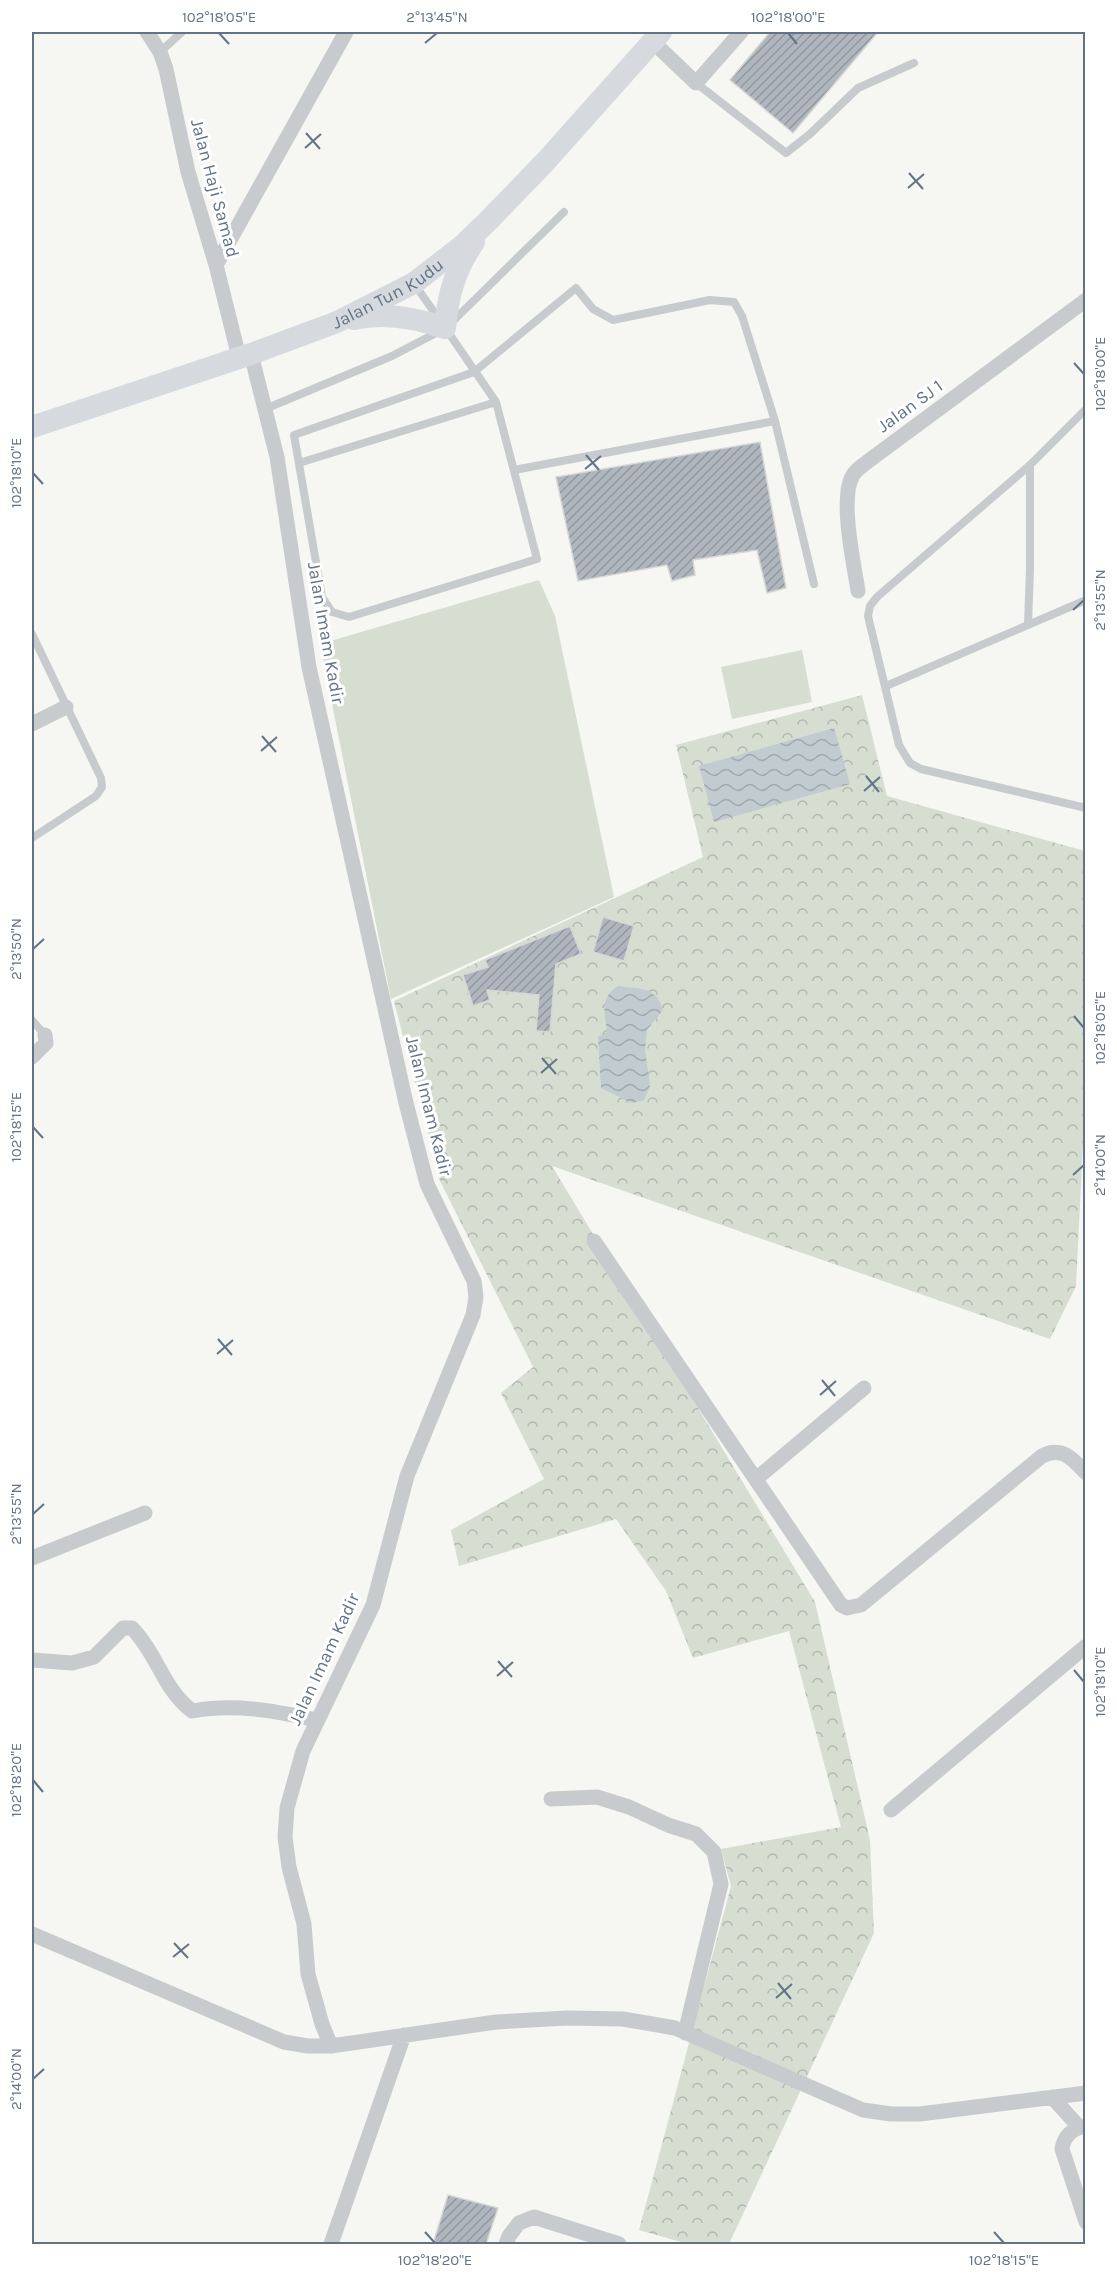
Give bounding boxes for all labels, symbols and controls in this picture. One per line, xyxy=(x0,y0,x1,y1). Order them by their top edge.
text: 102°18'05"E xyxy=(182,8,256,26)
text: 2°13'45"N xyxy=(406,8,468,26)
text: 102°18'00"E xyxy=(751,8,825,26)
street label: Jalan Haji Samad xyxy=(186,116,244,260)
street label: Jalan Tun Kudu xyxy=(330,253,448,334)
text: 102°18'00"E xyxy=(1091,337,1109,411)
street label: Jalan SJ 1 xyxy=(873,375,947,437)
text: 102°18'10"E xyxy=(7,438,25,508)
street label: Jalan Imam Kadir xyxy=(303,560,349,706)
text: 2°13'55"N xyxy=(1091,569,1109,631)
text: 2°13'50"N xyxy=(7,918,25,980)
text: 102°18'05"E xyxy=(1091,991,1109,1065)
street label: Jalan Imam Kadir xyxy=(401,1034,457,1179)
text: 102°18'15"E xyxy=(7,1092,25,1162)
text: 2°14'00"N xyxy=(1091,1134,1109,1196)
text: 2°13'55"N xyxy=(7,1483,25,1545)
street label: Jalan Imam Kadir xyxy=(284,1589,365,1729)
text: 102°18'10"E xyxy=(1091,1647,1109,1717)
text: 102°18'20"E xyxy=(7,1743,25,1817)
text: 2°14'00"N xyxy=(7,2048,25,2110)
text: 102°18'20"E xyxy=(398,2251,472,2269)
text: 102°18'15"E xyxy=(969,2251,1039,2269)

